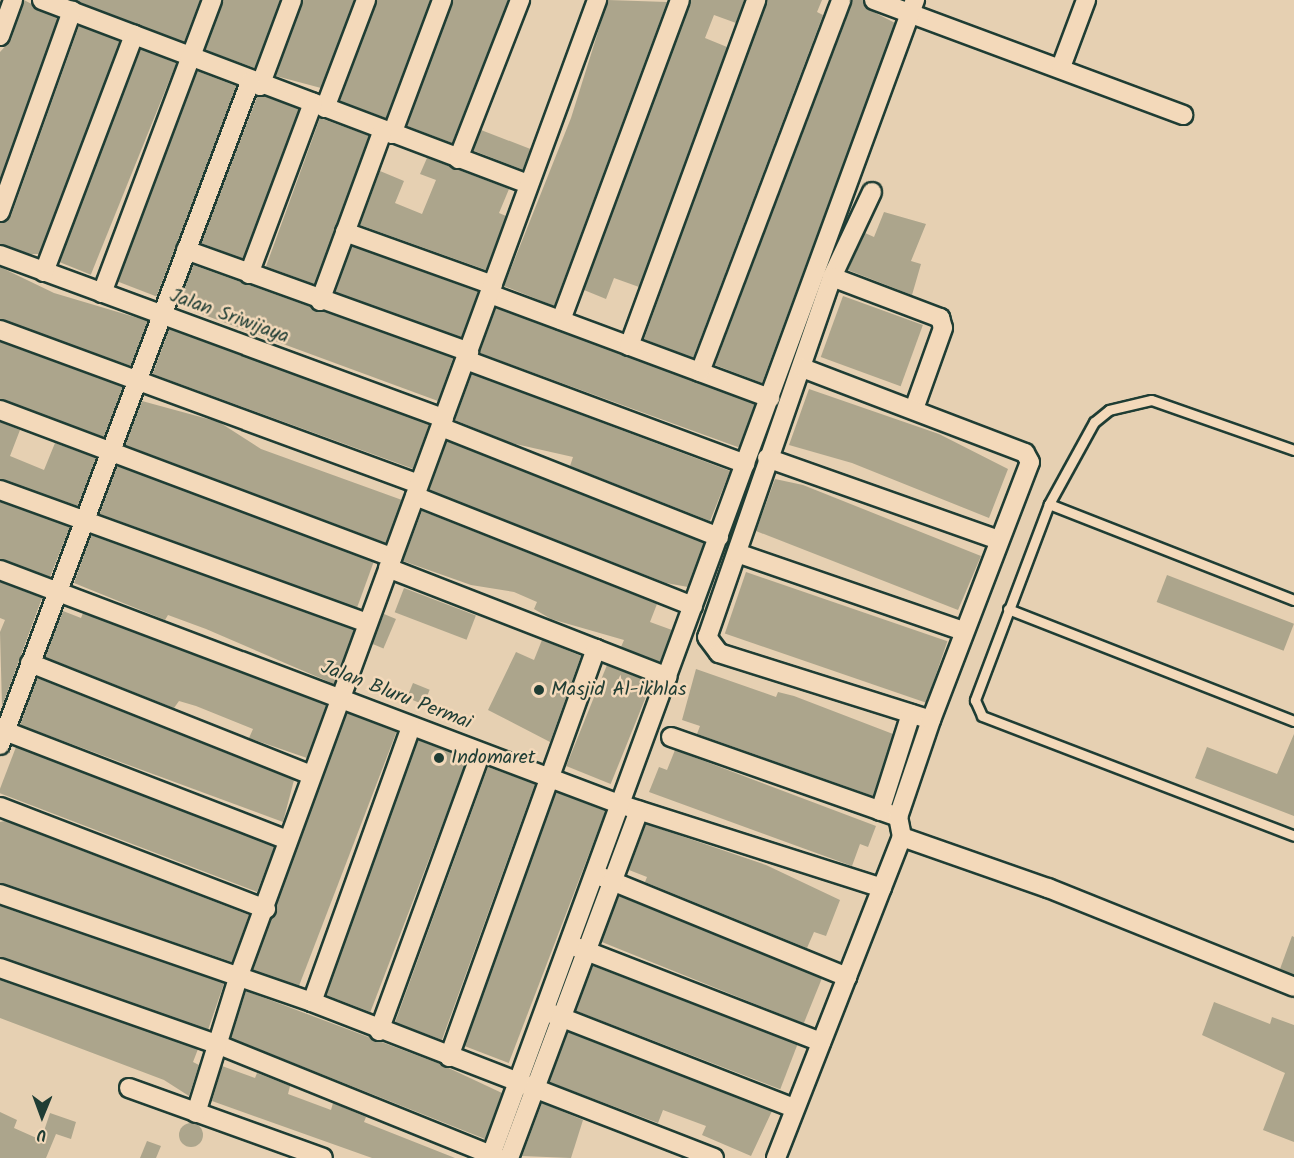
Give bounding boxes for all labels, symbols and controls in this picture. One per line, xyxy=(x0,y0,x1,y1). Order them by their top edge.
street label: Jalan Sriwijaya xyxy=(166,284,292,350)
street label: Jalan Bluru Permai xyxy=(317,656,475,736)
place label: Masjid Al-ikhlas xyxy=(551,678,686,702)
marker: Masjid Al-ikhlas xyxy=(532,683,546,697)
place label: Indomaret xyxy=(451,746,536,770)
marker: Indomaret xyxy=(432,751,446,765)
north arrow xyxy=(12,1086,72,1146)
text: U xyxy=(37,1122,47,1147)

